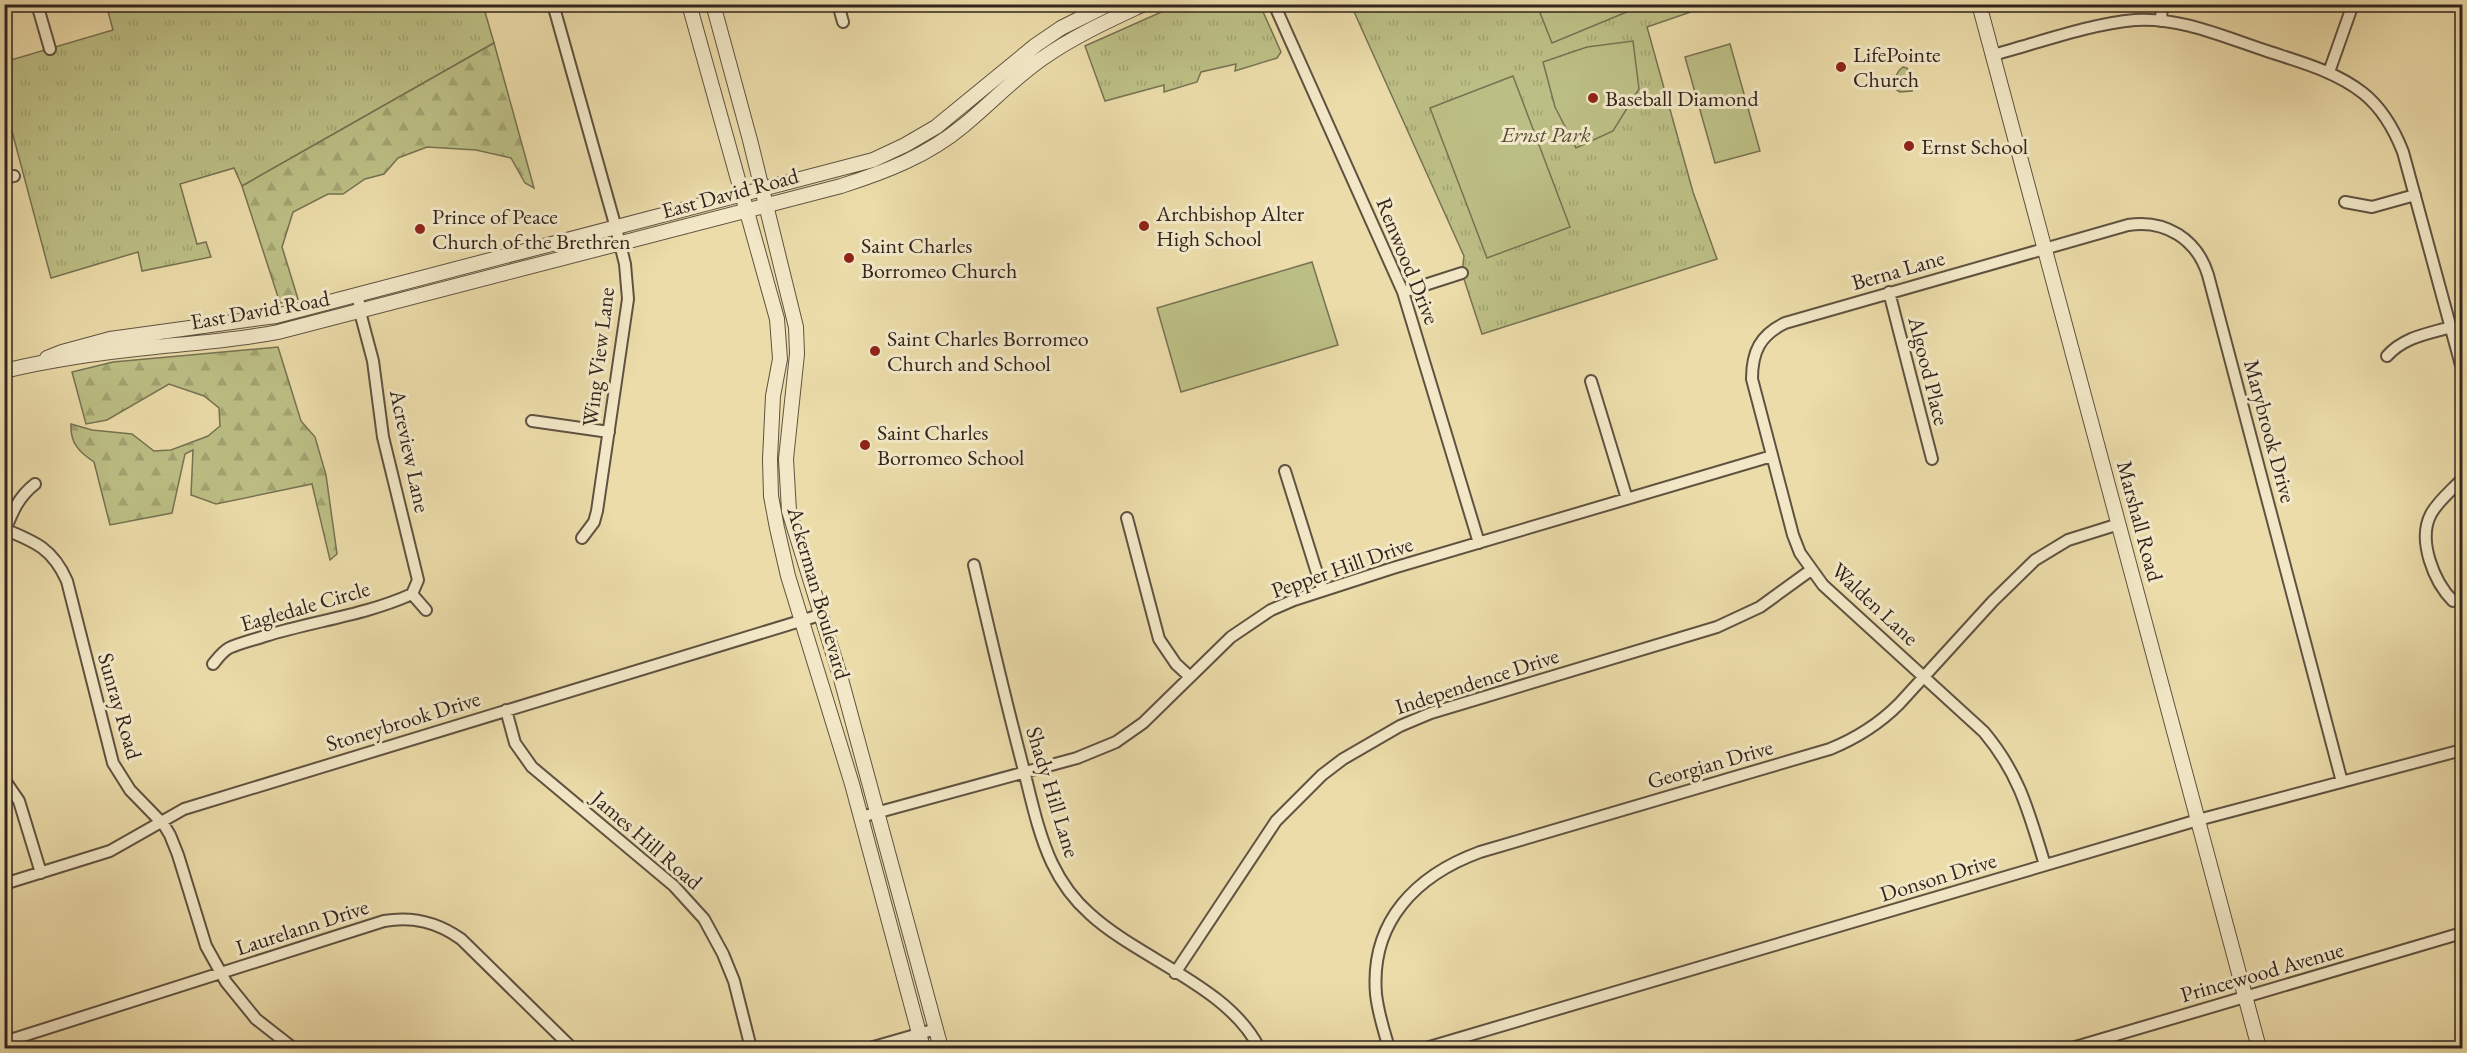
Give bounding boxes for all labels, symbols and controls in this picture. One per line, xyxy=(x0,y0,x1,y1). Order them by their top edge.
place label: LifePointe Church xyxy=(1853,40,1941,94)
marker: LifePointe Church xyxy=(1834,60,1848,74)
place label: Baseball Diamond xyxy=(1605,84,1759,113)
marker: Baseball Diamond xyxy=(1586,91,1600,105)
park label: Ernst Park xyxy=(1500,120,1591,149)
place label: Ernst School xyxy=(1921,132,2028,161)
marker: Ernst School xyxy=(1902,139,1916,153)
street label: East David Road xyxy=(658,161,802,225)
street label: Renwood Drive xyxy=(1369,193,1447,329)
place label: Archbishop Alter High School xyxy=(1155,199,1305,253)
place label: Prince of Peace Church of the Brethren xyxy=(432,202,631,256)
marker: Archbishop Alter High School xyxy=(1137,219,1151,233)
marker: Prince of Peace Church of the Brethren xyxy=(413,222,427,236)
place label: Saint Charles Borromeo Church xyxy=(861,231,1017,285)
street label: Berna Lane xyxy=(1848,243,1948,297)
marker: Saint Charles Borromeo Church xyxy=(842,251,856,265)
street label: East David Road xyxy=(188,283,333,336)
street label: Wing View Lane xyxy=(575,285,621,428)
street label: Algood Place xyxy=(1901,313,1957,429)
place label: Saint Charles Borromeo Church and School xyxy=(887,324,1089,378)
marker: Saint Charles Borromeo Church and School xyxy=(868,344,882,358)
street label: Marybrook Drive xyxy=(2237,356,2303,506)
street label: Acreview Lane xyxy=(383,386,437,515)
place label: Saint Charles Borromeo School xyxy=(877,418,1024,472)
marker: Saint Charles Borromeo School xyxy=(858,438,872,452)
street label: Marshall Road xyxy=(2110,457,2170,585)
street label: Ackerman Boulevard xyxy=(780,502,858,683)
street label: Pepper Hill Drive xyxy=(1267,529,1417,605)
street label: Walden Lane xyxy=(1825,556,1925,652)
street label: Eagledale Circle xyxy=(237,574,373,638)
street label: Independence Drive xyxy=(1392,641,1563,721)
street label: Sunray Road xyxy=(91,649,149,763)
street label: Stoneybrook Drive xyxy=(322,684,484,758)
street label: Shady Hill Lane xyxy=(1019,723,1087,861)
street label: Georgian Drive xyxy=(1644,732,1777,796)
street label: James Hill Road xyxy=(584,783,709,897)
street label: Donson Drive xyxy=(1876,845,2000,908)
street label: Laurelann Drive xyxy=(232,892,372,962)
street label: Princewood Avenue xyxy=(2177,935,2347,1009)

